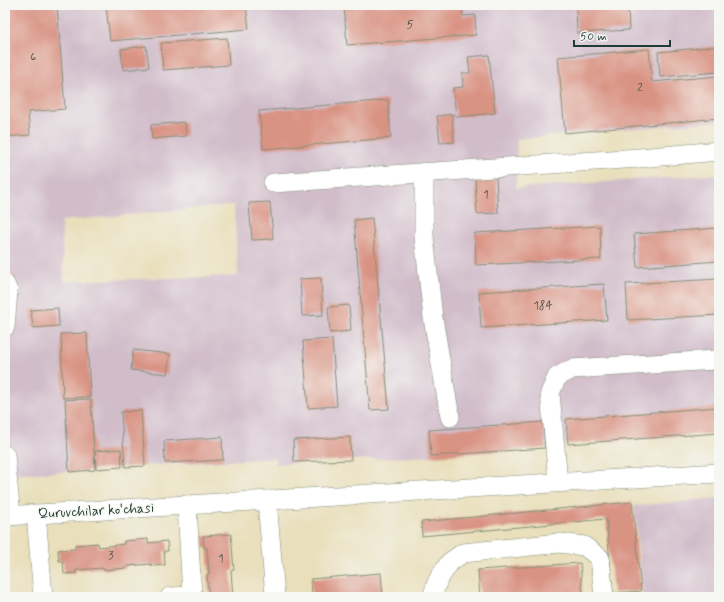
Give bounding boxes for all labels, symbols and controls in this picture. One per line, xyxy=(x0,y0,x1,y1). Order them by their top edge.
house number: 5 xyxy=(406,17,414,33)
scale bar xyxy=(574,22,670,48)
text: 50 m xyxy=(580,29,607,45)
house number: 6 xyxy=(30,49,36,65)
house number: 2 xyxy=(637,80,643,96)
house number: 1 xyxy=(483,187,489,203)
house number: 184 xyxy=(533,298,553,314)
street label: Quruvchilar ko'chasi xyxy=(37,499,155,523)
house number: 3 xyxy=(108,548,114,564)
house number: 1 xyxy=(218,551,224,567)

